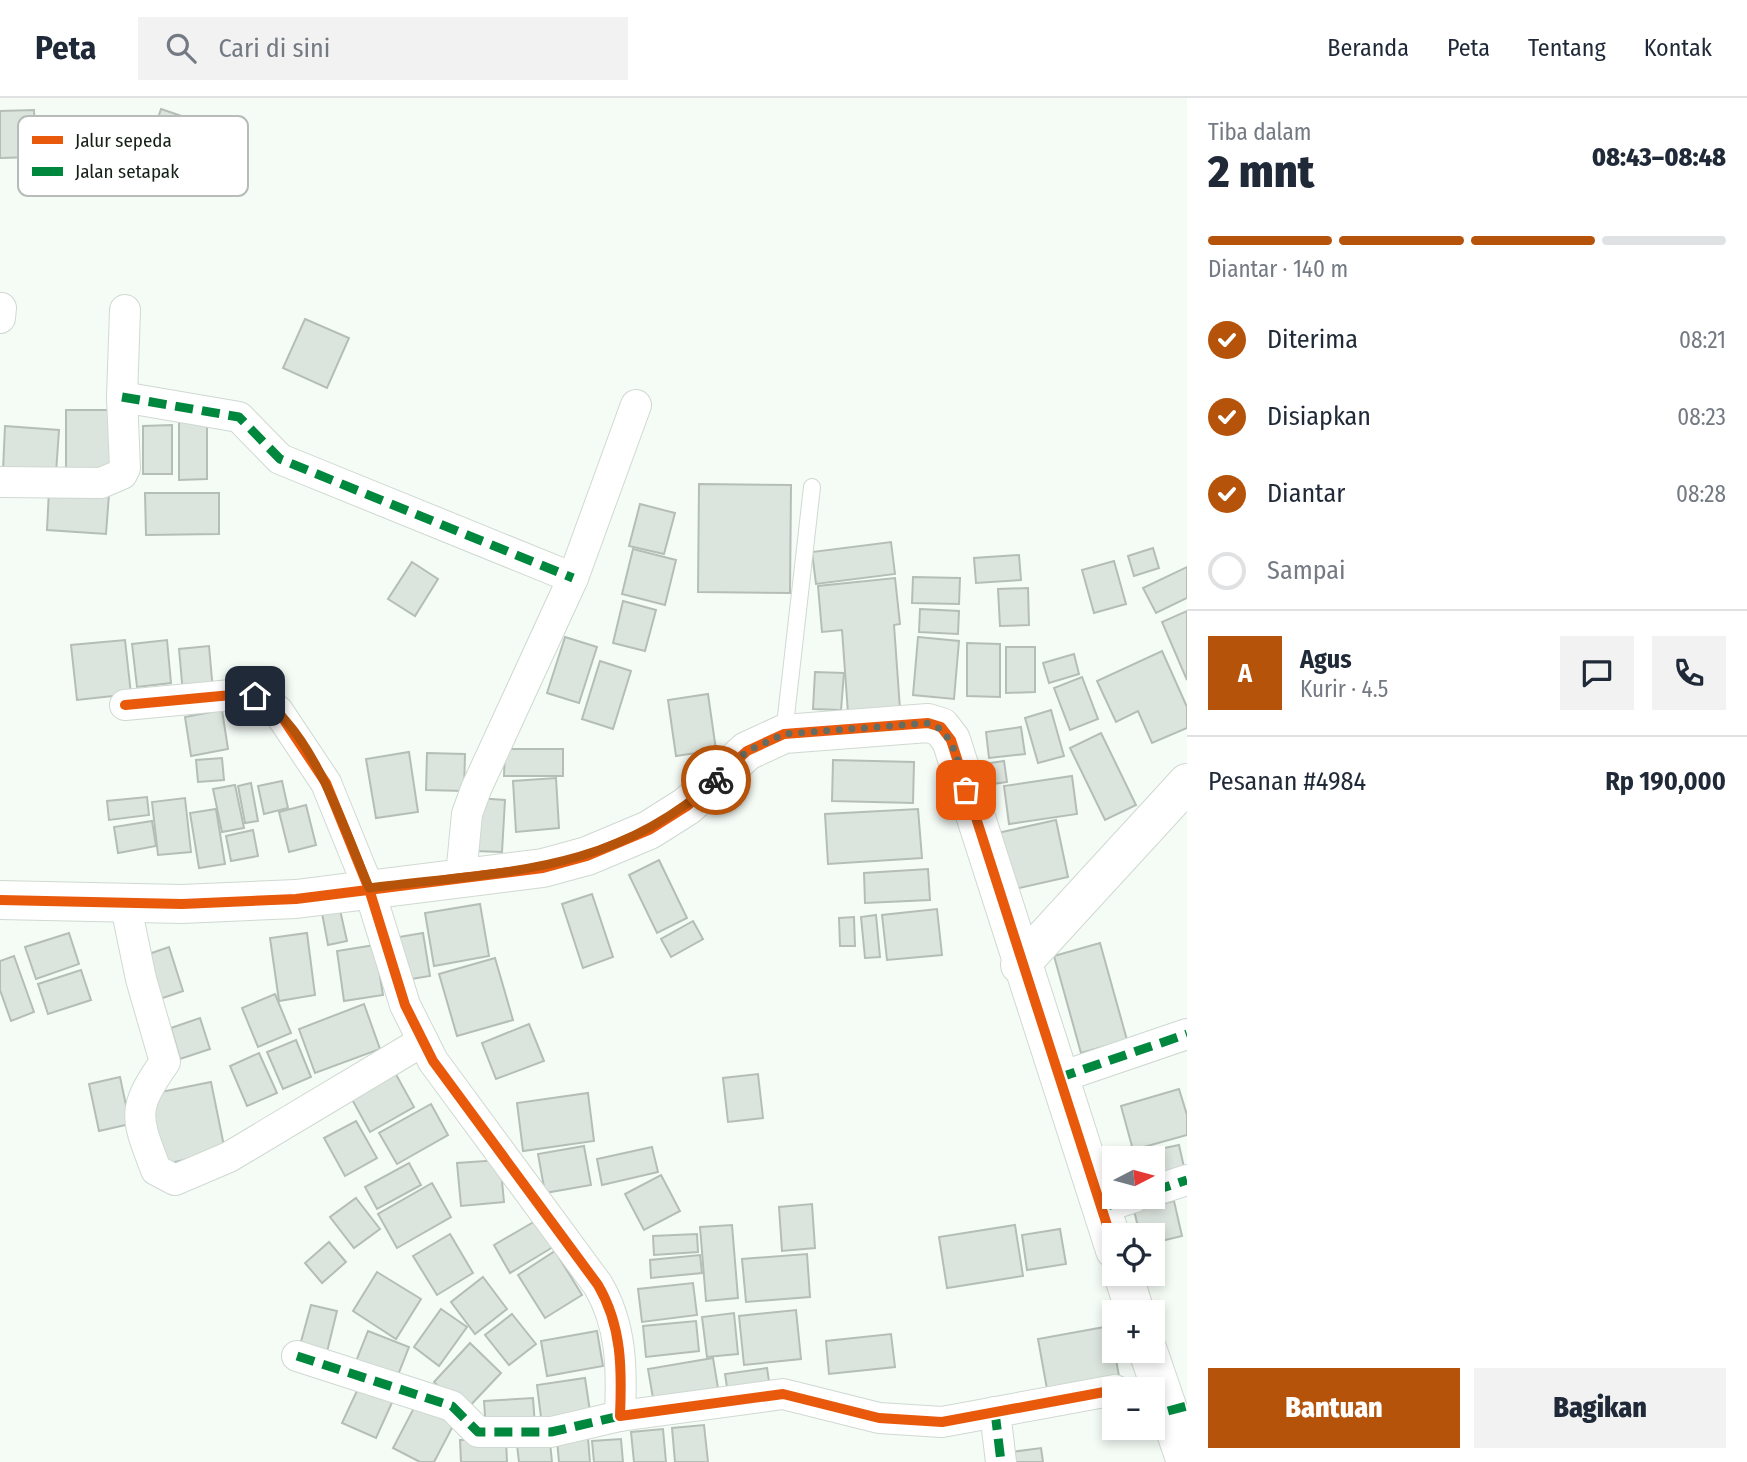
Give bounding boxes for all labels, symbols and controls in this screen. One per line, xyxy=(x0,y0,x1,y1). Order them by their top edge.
search box xyxy=(138,17,628,80)
text: Peta xyxy=(35,28,96,68)
icon: search xyxy=(162,29,200,67)
text: Cari di sini xyxy=(218,33,330,64)
text: Beranda xyxy=(1327,34,1409,62)
text: Peta xyxy=(1447,34,1490,62)
text: Tentang xyxy=(1528,34,1606,62)
text: Kontak xyxy=(1644,34,1712,62)
legend xyxy=(18,116,248,196)
text: Tiba dalam xyxy=(1208,118,1311,146)
text: Jalur sepeda xyxy=(75,129,172,152)
text: 08:43–08:48 xyxy=(1592,142,1726,173)
text: 2 mnt xyxy=(1208,144,1314,199)
text: Jalan setapak xyxy=(75,160,179,183)
text: Diantar · 140 m xyxy=(1208,255,1348,283)
icon: check xyxy=(1208,321,1246,359)
text: Diterima xyxy=(1267,324,1358,355)
text: 08:21 xyxy=(1679,326,1726,354)
icon: check xyxy=(1208,398,1246,436)
text: Disiapkan xyxy=(1267,401,1371,432)
text: 08:23 xyxy=(1677,403,1726,431)
icon: check xyxy=(1208,475,1246,513)
text: Diantar xyxy=(1267,478,1345,509)
text: 08:28 xyxy=(1676,480,1726,508)
text: Sampai xyxy=(1267,555,1346,586)
button: chat xyxy=(1560,636,1634,710)
button: phone xyxy=(1652,636,1726,710)
text: Agus xyxy=(1300,644,1352,675)
text: A xyxy=(1238,658,1252,689)
pin xyxy=(225,666,285,726)
text: Kurir · 4.5 xyxy=(1300,675,1388,703)
icon: home xyxy=(236,677,274,715)
courier xyxy=(681,745,751,815)
pin xyxy=(936,760,996,820)
icon: bike xyxy=(697,761,735,799)
text: Pesanan #4984 xyxy=(1208,766,1366,797)
text: Rp 190,000 xyxy=(1605,766,1726,797)
icon: bag xyxy=(947,771,985,809)
north arrow xyxy=(1102,1146,1166,1209)
map controls xyxy=(1102,1146,1165,1440)
button: locate xyxy=(1102,1223,1165,1286)
button: + xyxy=(1102,1300,1165,1363)
button: Bantuan xyxy=(1208,1368,1460,1448)
button: Bagikan xyxy=(1474,1368,1726,1448)
button: − xyxy=(1102,1377,1165,1440)

